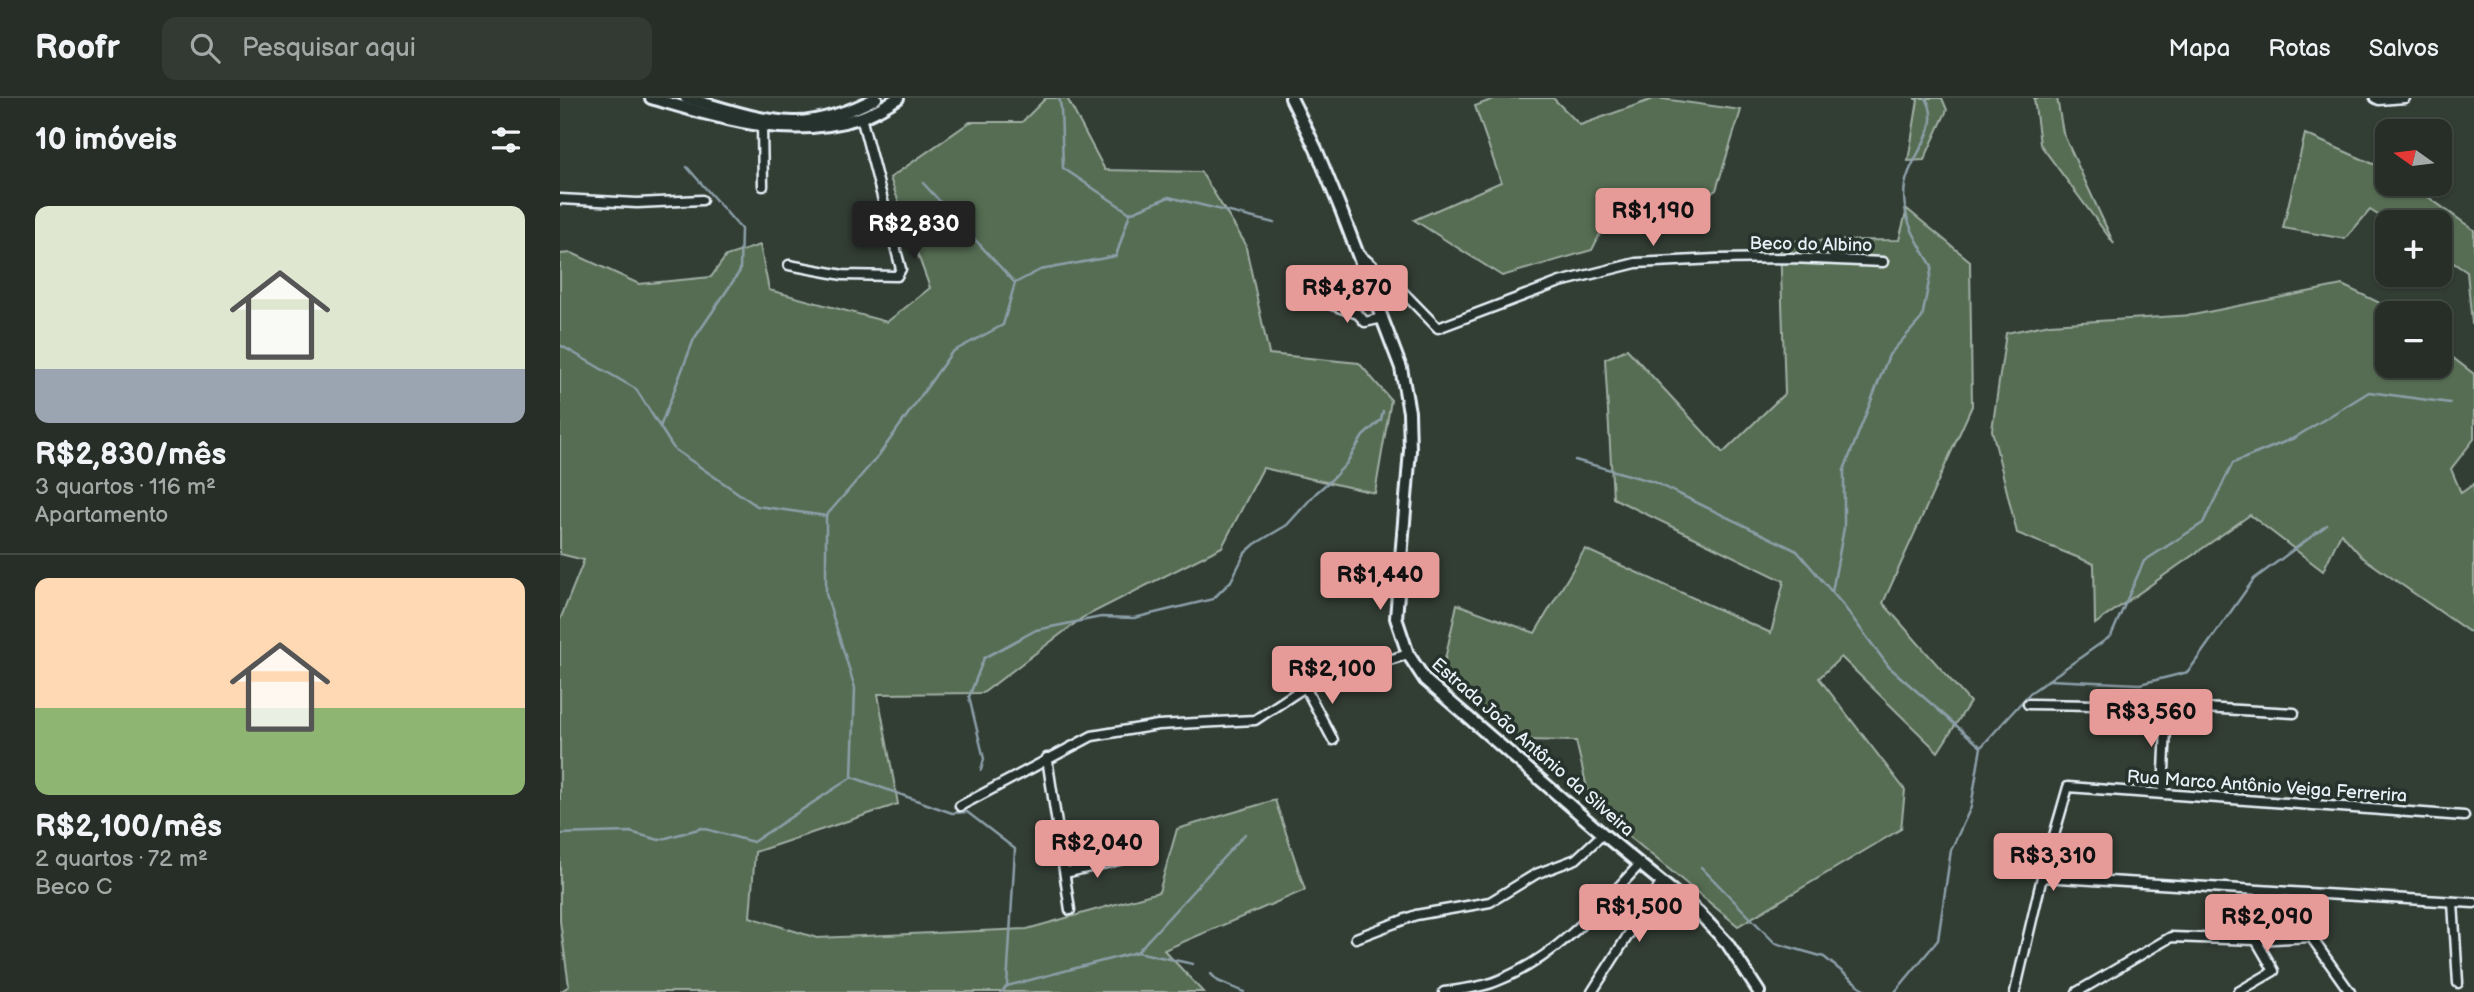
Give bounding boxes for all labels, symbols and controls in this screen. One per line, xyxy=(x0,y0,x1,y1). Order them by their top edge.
search box xyxy=(162,17,652,80)
text: Roofr xyxy=(35,28,120,68)
icon: search xyxy=(186,29,224,67)
text: Pesquisar aqui xyxy=(242,33,416,64)
text: Mapa xyxy=(2168,34,2230,63)
text: Rotas xyxy=(2268,34,2331,63)
text: Salvos xyxy=(2369,34,2439,63)
north arrow xyxy=(2375,119,2452,196)
map controls xyxy=(2375,119,2452,378)
icon: filters xyxy=(487,121,525,159)
text: 10 imóveis xyxy=(35,122,177,158)
pin: R$1,190 xyxy=(1588,188,1718,248)
text: R$1,190 xyxy=(1611,197,1695,225)
pin: R$2,830 xyxy=(849,202,979,261)
text: R$2,830 xyxy=(868,210,960,238)
button: + xyxy=(2375,210,2452,287)
street label: Beco do Albino xyxy=(1749,233,1873,256)
icon: home xyxy=(217,252,343,378)
pin: R$4,870 xyxy=(1282,266,1412,325)
text: R$4,870 xyxy=(1302,274,1392,302)
button: − xyxy=(2375,301,2452,378)
text: R$2,830/mês xyxy=(35,437,226,473)
text: 3 quartos · 116 m² xyxy=(35,473,216,501)
text: Apartamento xyxy=(35,501,168,529)
pin: R$1,440 xyxy=(1315,552,1445,612)
text: R$1,440 xyxy=(1336,561,1424,589)
icon: home xyxy=(217,624,343,750)
pin: R$2,100 xyxy=(1267,646,1397,706)
street label: Estrada João Antônio da Silveira xyxy=(1427,654,1638,841)
text: R$2,100 xyxy=(1288,655,1376,683)
pin: R$3,560 xyxy=(2086,690,2216,749)
text: R$3,560 xyxy=(2106,698,2197,726)
street label: Rua Marco Antônio Veiga Ferrerira xyxy=(2126,766,2408,807)
text: R$2,100/mês xyxy=(35,809,222,845)
pin: R$2,040 xyxy=(1032,820,1162,880)
text: R$2,040 xyxy=(1051,829,1143,857)
pin: R$3,310 xyxy=(1988,834,2118,893)
text: R$3,310 xyxy=(2010,842,2096,870)
text: 2 quartos · 72 m² xyxy=(35,845,208,873)
text: Beco C xyxy=(35,873,112,901)
pin: R$1,500 xyxy=(1574,884,1704,944)
text: R$1,500 xyxy=(1595,893,1683,921)
pin: R$2,090 xyxy=(2202,894,2332,954)
text: R$2,090 xyxy=(2221,903,2313,931)

